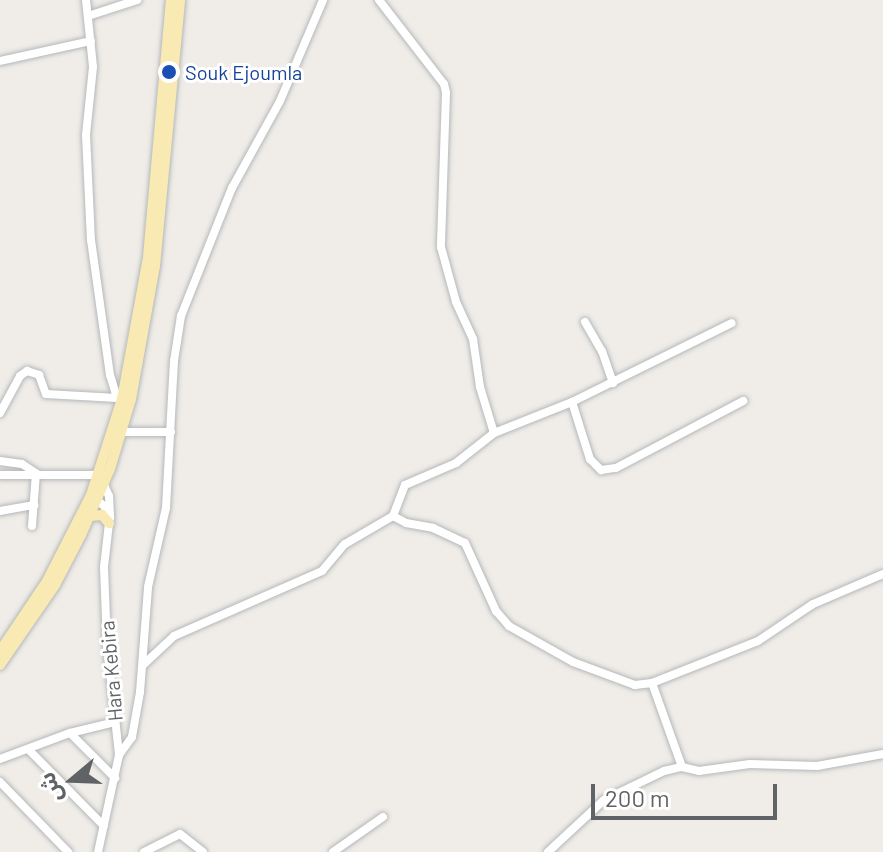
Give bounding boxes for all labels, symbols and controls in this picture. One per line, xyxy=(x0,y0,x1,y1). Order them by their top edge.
place label: Souk Ejoumla xyxy=(185,60,302,84)
marker: Souk Ejoumla xyxy=(160,63,178,81)
street label: Hara Kebira xyxy=(95,620,127,722)
north arrow xyxy=(32,740,112,820)
scale bar xyxy=(595,768,781,818)
text: ش xyxy=(32,769,67,806)
text: 200 m xyxy=(605,783,670,812)

